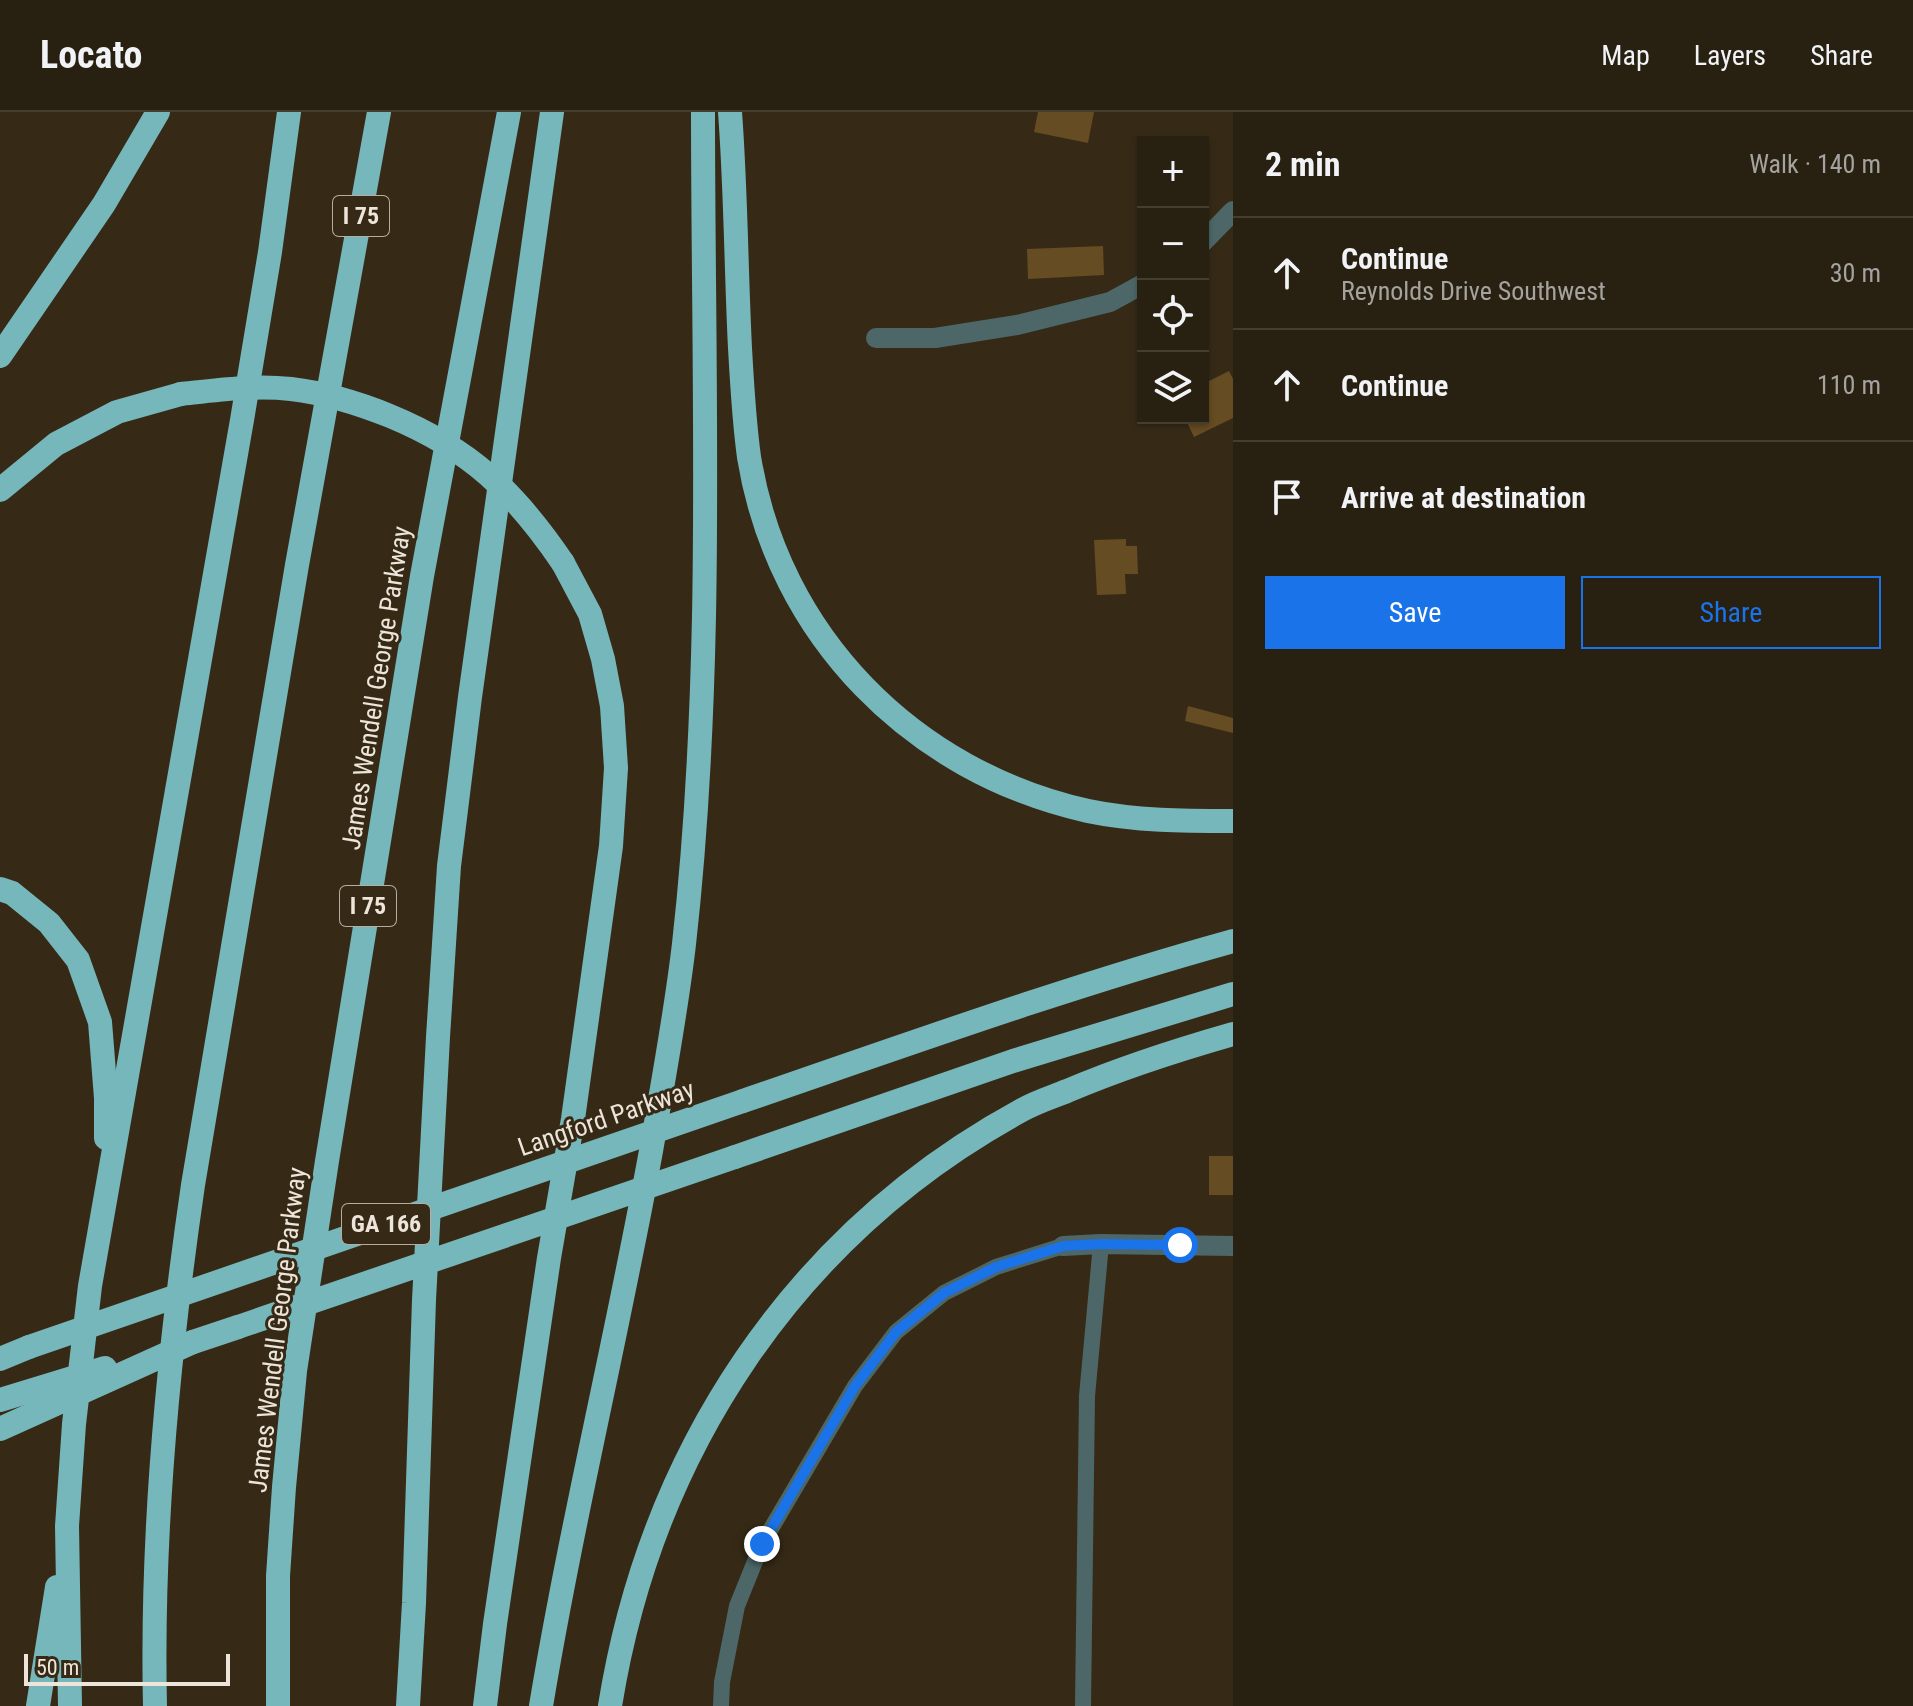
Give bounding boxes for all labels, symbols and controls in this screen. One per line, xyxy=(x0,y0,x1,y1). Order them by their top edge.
text: Locato xyxy=(40,33,142,77)
text: Map xyxy=(1601,39,1650,72)
text: Layers xyxy=(1694,39,1766,72)
text: Share xyxy=(1810,39,1873,72)
map controls xyxy=(1137,136,1209,424)
button: + xyxy=(1137,136,1209,208)
text: 2 min xyxy=(1265,144,1341,184)
text: Walk · 140 m xyxy=(1749,149,1881,179)
road number: I 75 xyxy=(333,196,389,236)
button: − xyxy=(1137,208,1209,280)
text: Continue xyxy=(1341,241,1448,276)
icon: ahead xyxy=(1265,251,1309,295)
text: 30 m xyxy=(1830,258,1881,288)
text: Reynolds Drive Southwest xyxy=(1341,276,1606,306)
button: locate xyxy=(1137,280,1209,352)
button: layers xyxy=(1137,352,1209,424)
icon: ahead xyxy=(1265,363,1309,407)
text: Continue xyxy=(1341,368,1448,403)
text: 110 m xyxy=(1817,370,1881,400)
icon: arrive xyxy=(1265,475,1309,519)
text: Arrive at destination xyxy=(1341,480,1586,515)
street label: James Wendell George Parkway xyxy=(336,524,416,852)
button: Save xyxy=(1265,576,1565,649)
button: Share xyxy=(1581,576,1881,649)
road number: I 75 xyxy=(340,886,396,926)
street label: Langford Parkway xyxy=(514,1074,698,1162)
street label: James Wendell George Parkway xyxy=(242,1166,312,1494)
road number: GA 166 xyxy=(342,1204,430,1244)
route start xyxy=(1162,1227,1198,1263)
route end xyxy=(744,1526,780,1562)
scale bar xyxy=(24,1650,230,1686)
text: 50 m xyxy=(36,1655,79,1680)

